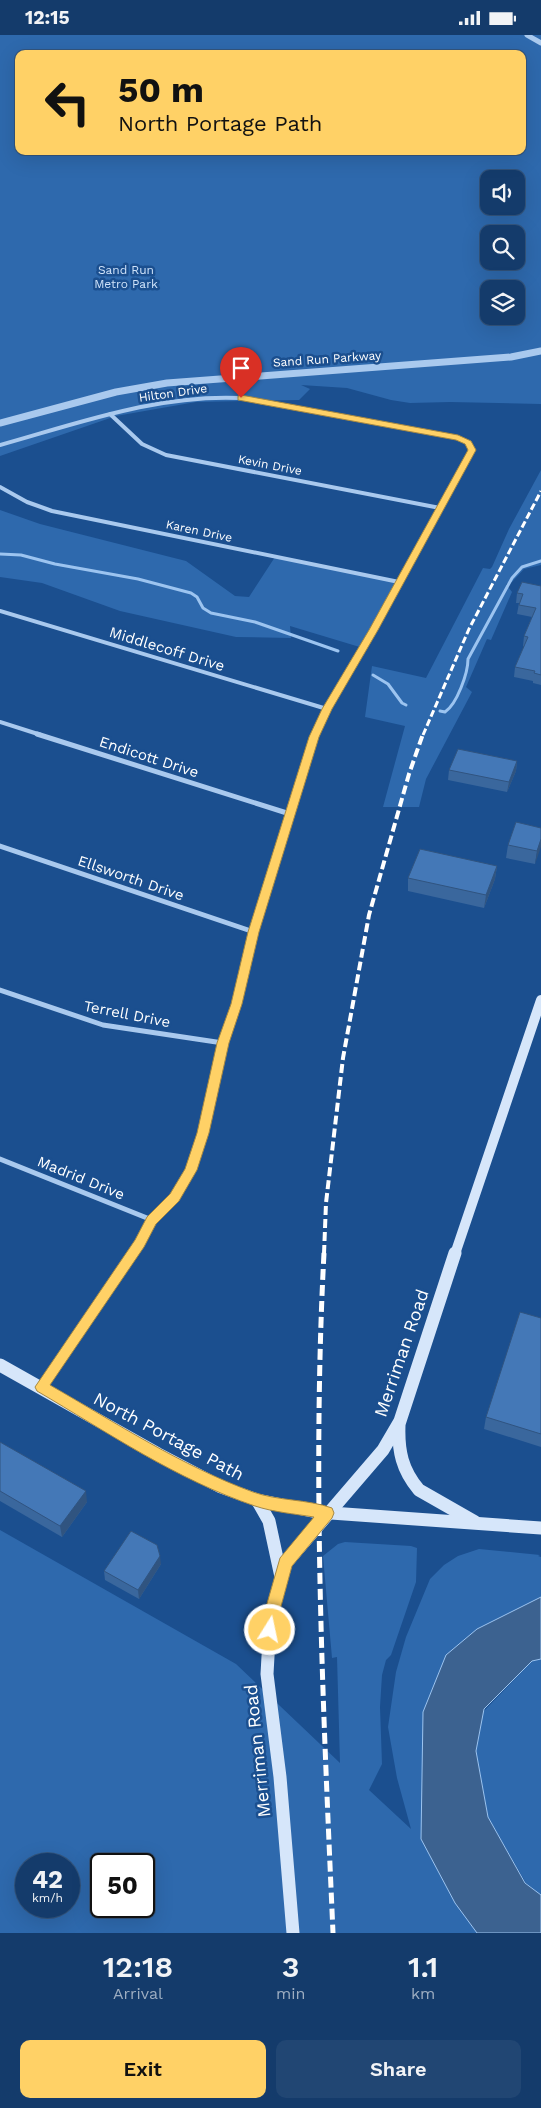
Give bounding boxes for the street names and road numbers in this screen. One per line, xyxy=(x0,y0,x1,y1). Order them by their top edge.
street label: Sand Run Parkway xyxy=(272,348,382,370)
street label: Hilton Drive xyxy=(138,381,208,405)
street label: Kevin Drive xyxy=(237,452,303,478)
street label: Karen Drive xyxy=(165,517,234,545)
street label: Middlecoff Drive xyxy=(107,623,227,675)
street label: Endicott Drive xyxy=(97,732,201,782)
street label: Ellsworth Drive xyxy=(76,851,186,905)
street label: Terrell Drive xyxy=(82,997,172,1031)
street label: Madrid Drive xyxy=(35,1152,127,1204)
street label: Merriman Road xyxy=(369,1286,433,1420)
street label: North Portage Path xyxy=(90,1387,248,1485)
street label: Merriman Road xyxy=(240,1683,274,1819)

